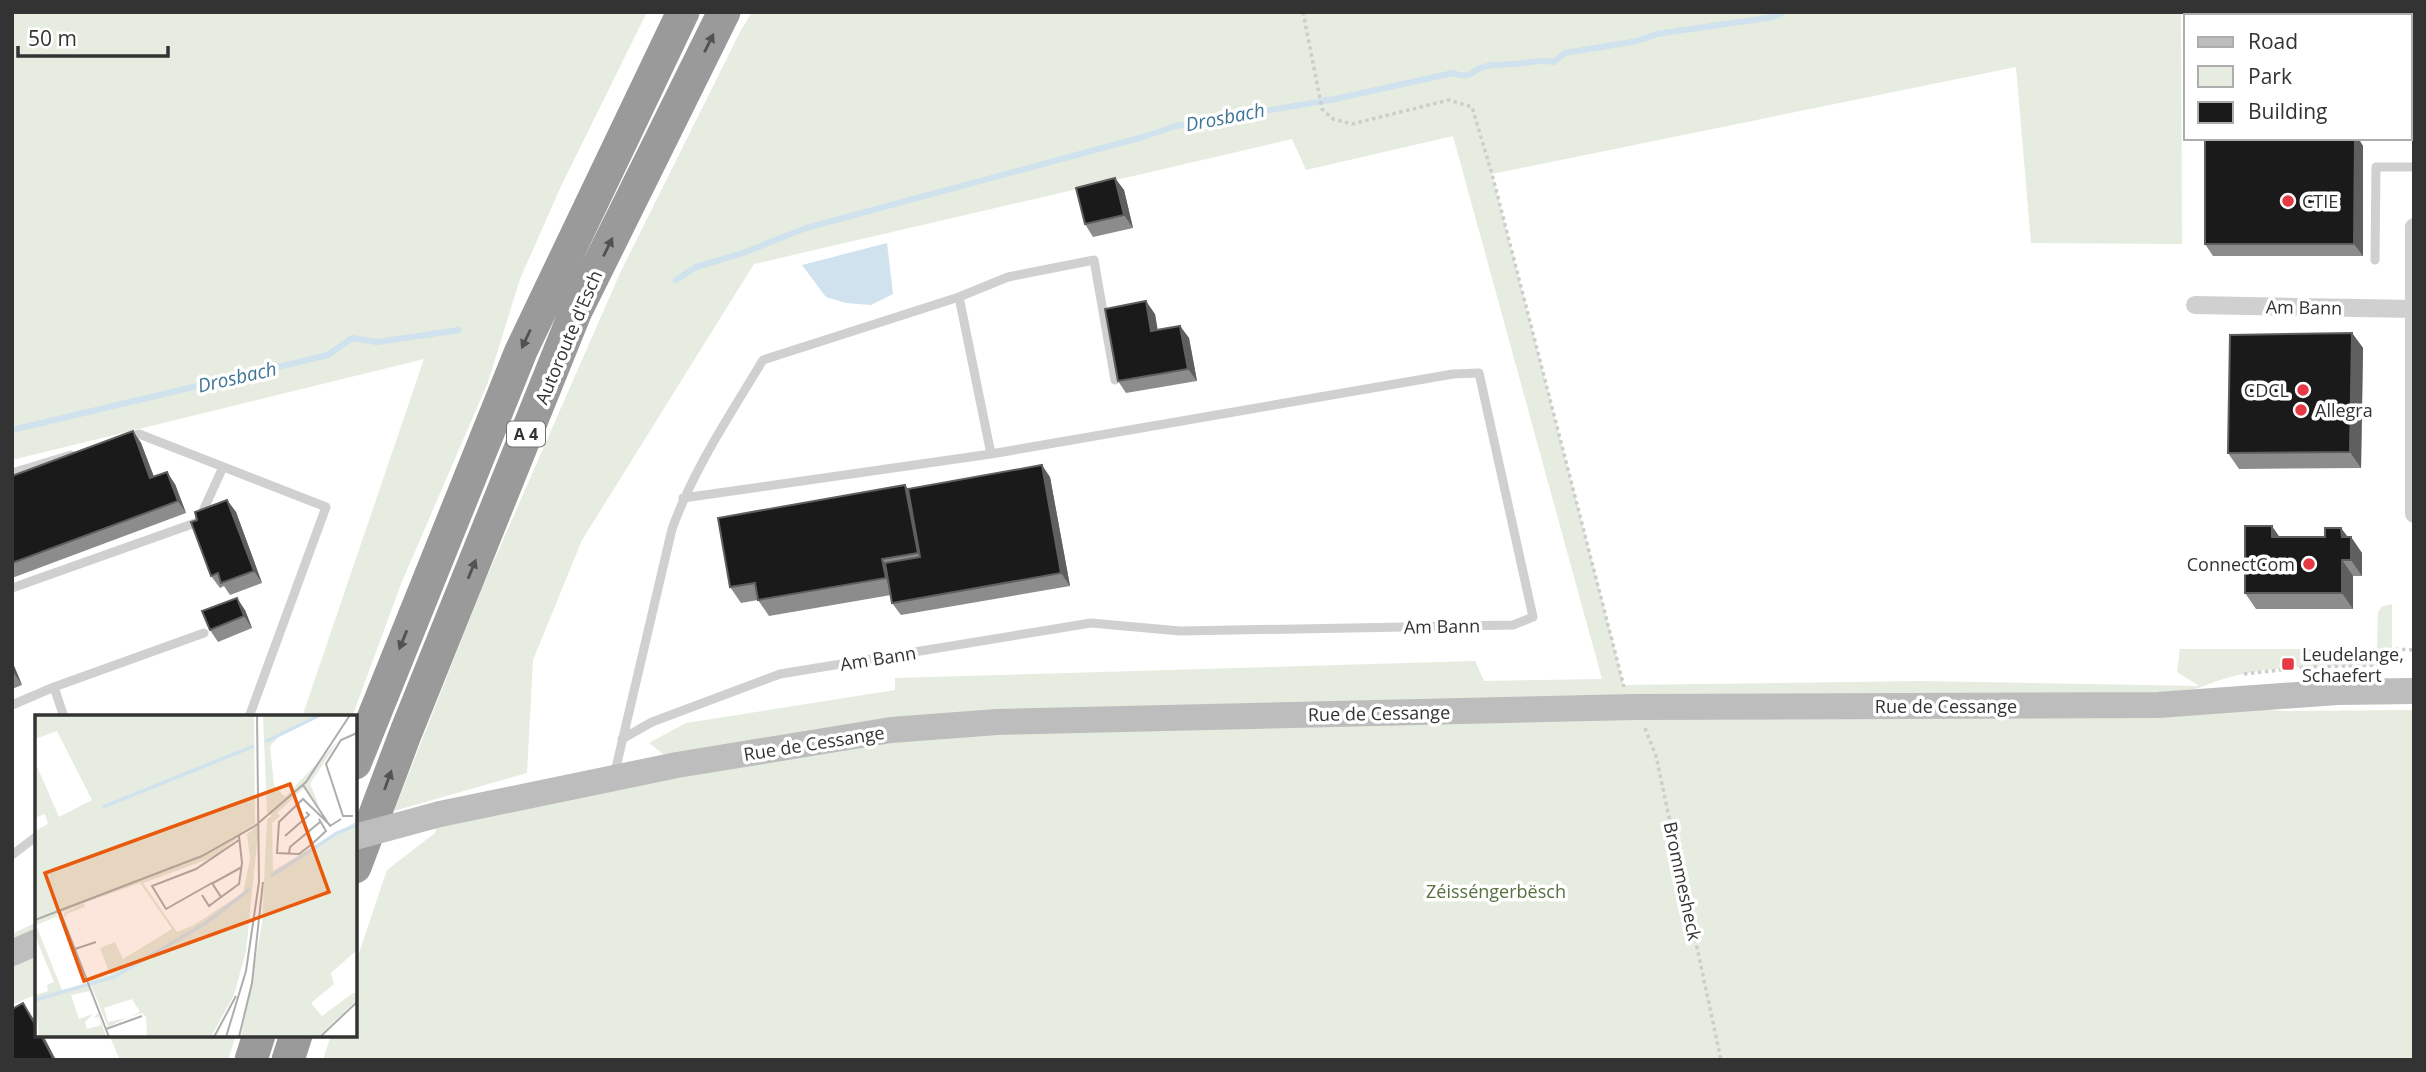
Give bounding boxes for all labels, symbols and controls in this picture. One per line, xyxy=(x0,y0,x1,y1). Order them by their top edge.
scale bar xyxy=(18,14,168,58)
legend xyxy=(2184,14,2412,140)
text: 50 m xyxy=(28,24,77,52)
text: Road xyxy=(2248,27,2298,55)
one-way arrow xyxy=(703,33,714,53)
text: Park xyxy=(2248,62,2292,90)
water label: Drosbach xyxy=(1183,97,1267,137)
text: Building xyxy=(2248,97,2327,125)
place label: CTIE xyxy=(2302,189,2338,213)
marker: CTIE xyxy=(2280,193,2296,209)
one-way arrow xyxy=(602,237,613,257)
street label: Autoroute d'Esch xyxy=(529,266,607,408)
street label: Am Bann xyxy=(2266,294,2342,320)
one-way arrow xyxy=(520,329,532,349)
water label: Drosbach xyxy=(195,355,279,399)
place label: CDCL xyxy=(2244,378,2289,402)
marker: CDCL xyxy=(2295,382,2311,398)
place label: Allegra xyxy=(2315,398,2373,422)
marker: Allegra xyxy=(2293,402,2309,418)
road number: A 4 xyxy=(507,422,545,446)
place label: ConnectCom xyxy=(2187,552,2295,576)
marker: ConnectCom xyxy=(2301,556,2317,572)
one-way arrow xyxy=(466,558,477,579)
street label: Am Bann xyxy=(1404,613,1480,639)
one-way arrow xyxy=(398,630,409,651)
street label: Am Bann xyxy=(838,640,918,676)
place label: Leudelange, Schaefert xyxy=(2302,642,2404,687)
marker: Leudelange, Schaefert xyxy=(2280,656,2296,672)
street label: Rue de Cessange xyxy=(1875,694,2017,718)
street label: Rue de Cessange xyxy=(1308,700,1450,726)
inset map xyxy=(35,715,357,1037)
street label: Rue de Cessange xyxy=(742,720,886,766)
one-way arrow xyxy=(382,770,393,791)
street label: Brommesheck xyxy=(1659,819,1707,943)
park label: Zéisséngerbësch xyxy=(1426,879,1566,903)

